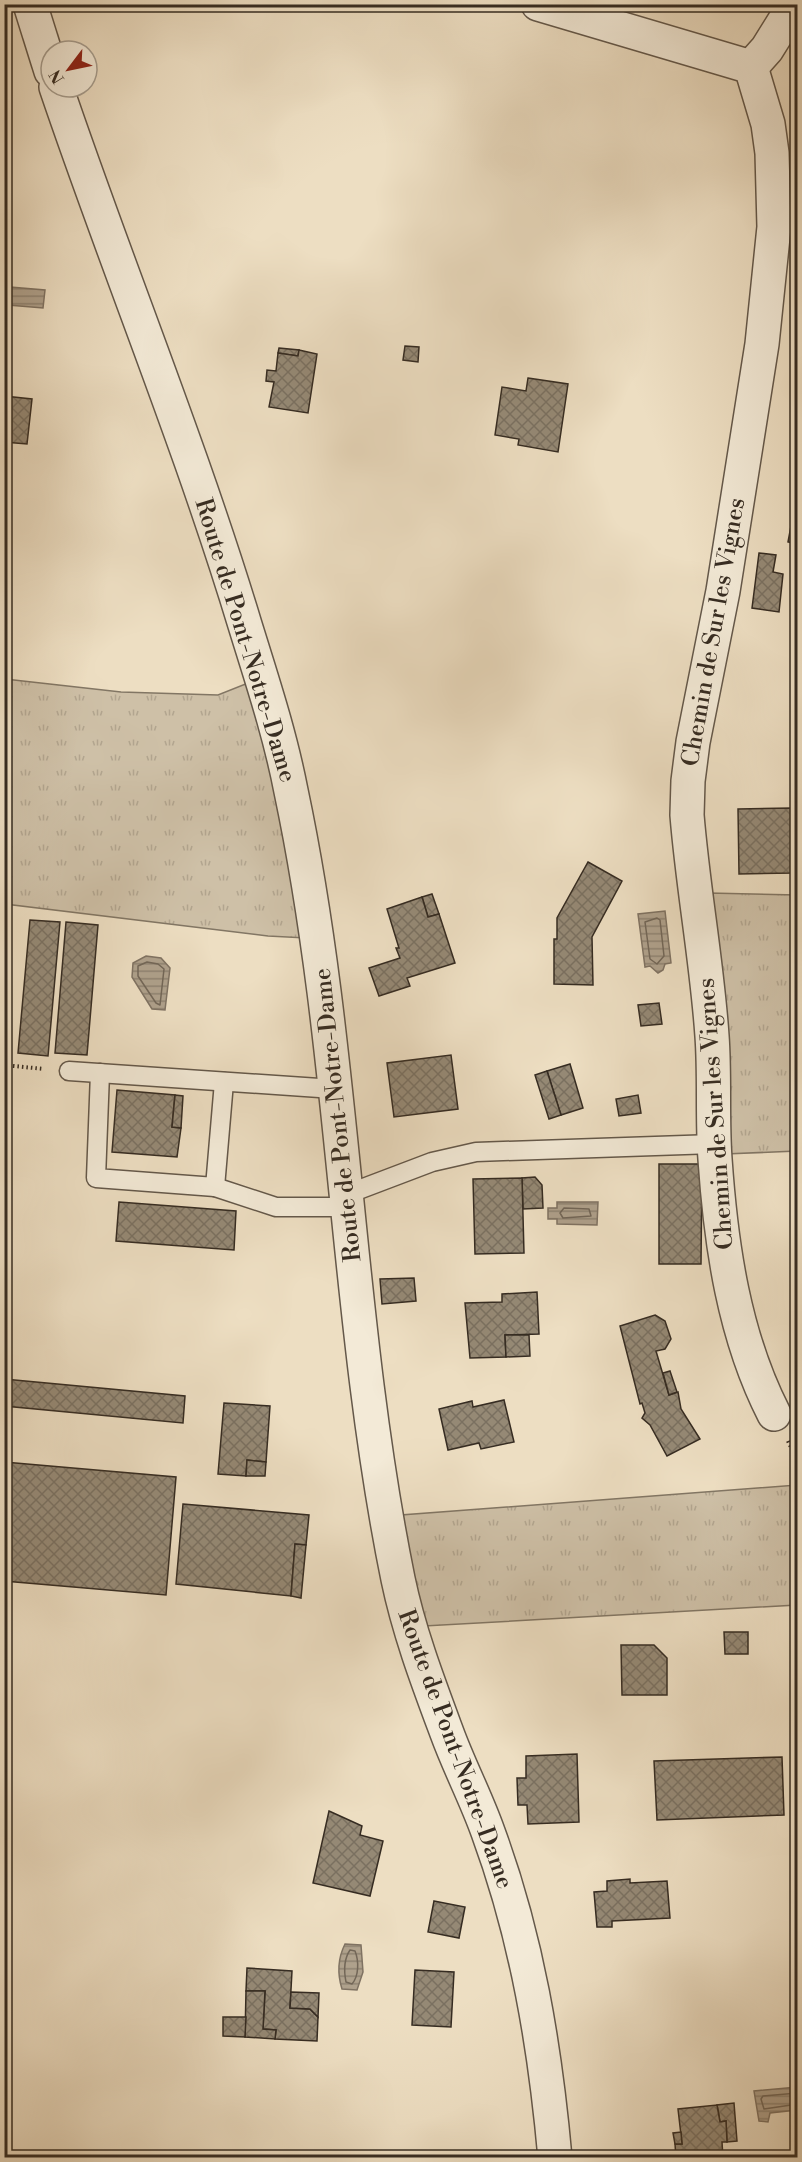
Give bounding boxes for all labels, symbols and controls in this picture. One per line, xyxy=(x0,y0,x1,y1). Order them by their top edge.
north arrow xyxy=(39,39,99,99)
text: N xyxy=(45,65,69,87)
street label: Route de Pont-Notre-Dame xyxy=(188,495,303,786)
street label: Chemin de Sur les Vignes xyxy=(676,495,752,769)
street label: Route de Pont-Notre-Dame xyxy=(308,967,368,1263)
street label: Chemin de Sur les Vignes xyxy=(692,977,740,1251)
street label: Route de Pont-Notre-Dame xyxy=(390,1605,520,1893)

